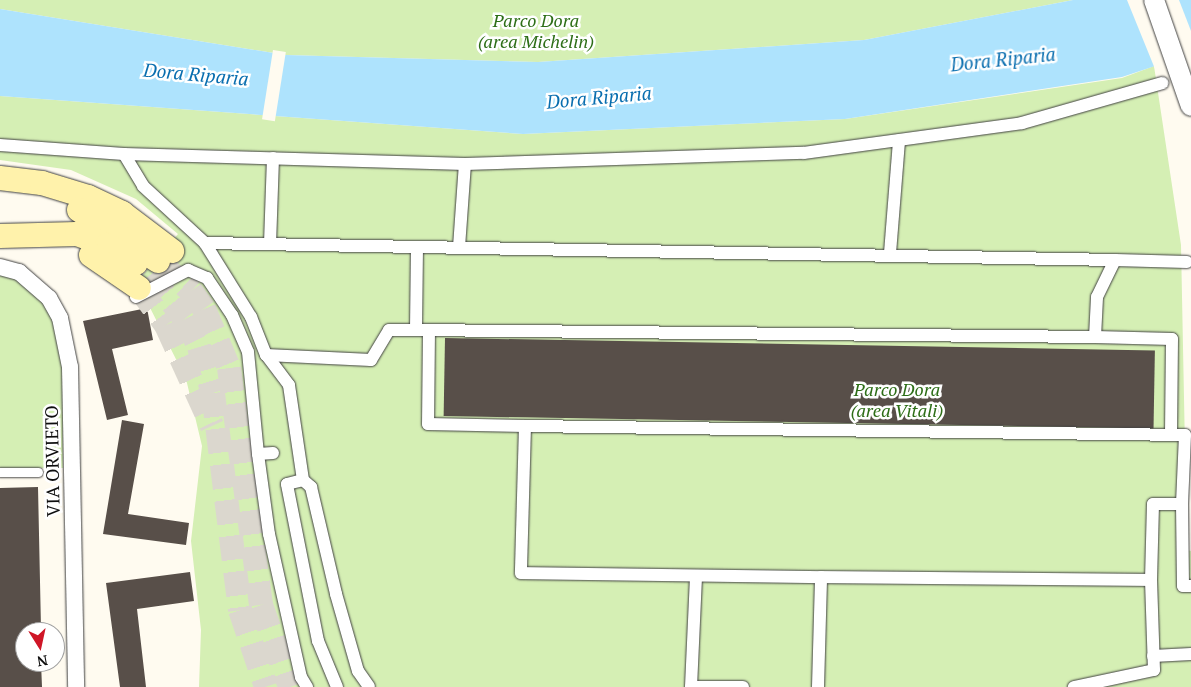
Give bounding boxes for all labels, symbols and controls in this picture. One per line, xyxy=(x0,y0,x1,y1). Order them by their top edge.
park label: Parco Dora (area Michelin) xyxy=(478,10,594,52)
water label: Dora Riparia xyxy=(949,42,1057,76)
water label: Dora Riparia xyxy=(142,58,250,90)
water label: Dora Riparia xyxy=(545,81,653,113)
park label: Parco Dora (area Vitali) xyxy=(850,379,944,422)
street label: VIA ORVIETO xyxy=(40,405,64,517)
north arrow xyxy=(15,622,65,672)
text: N xyxy=(36,651,49,672)

